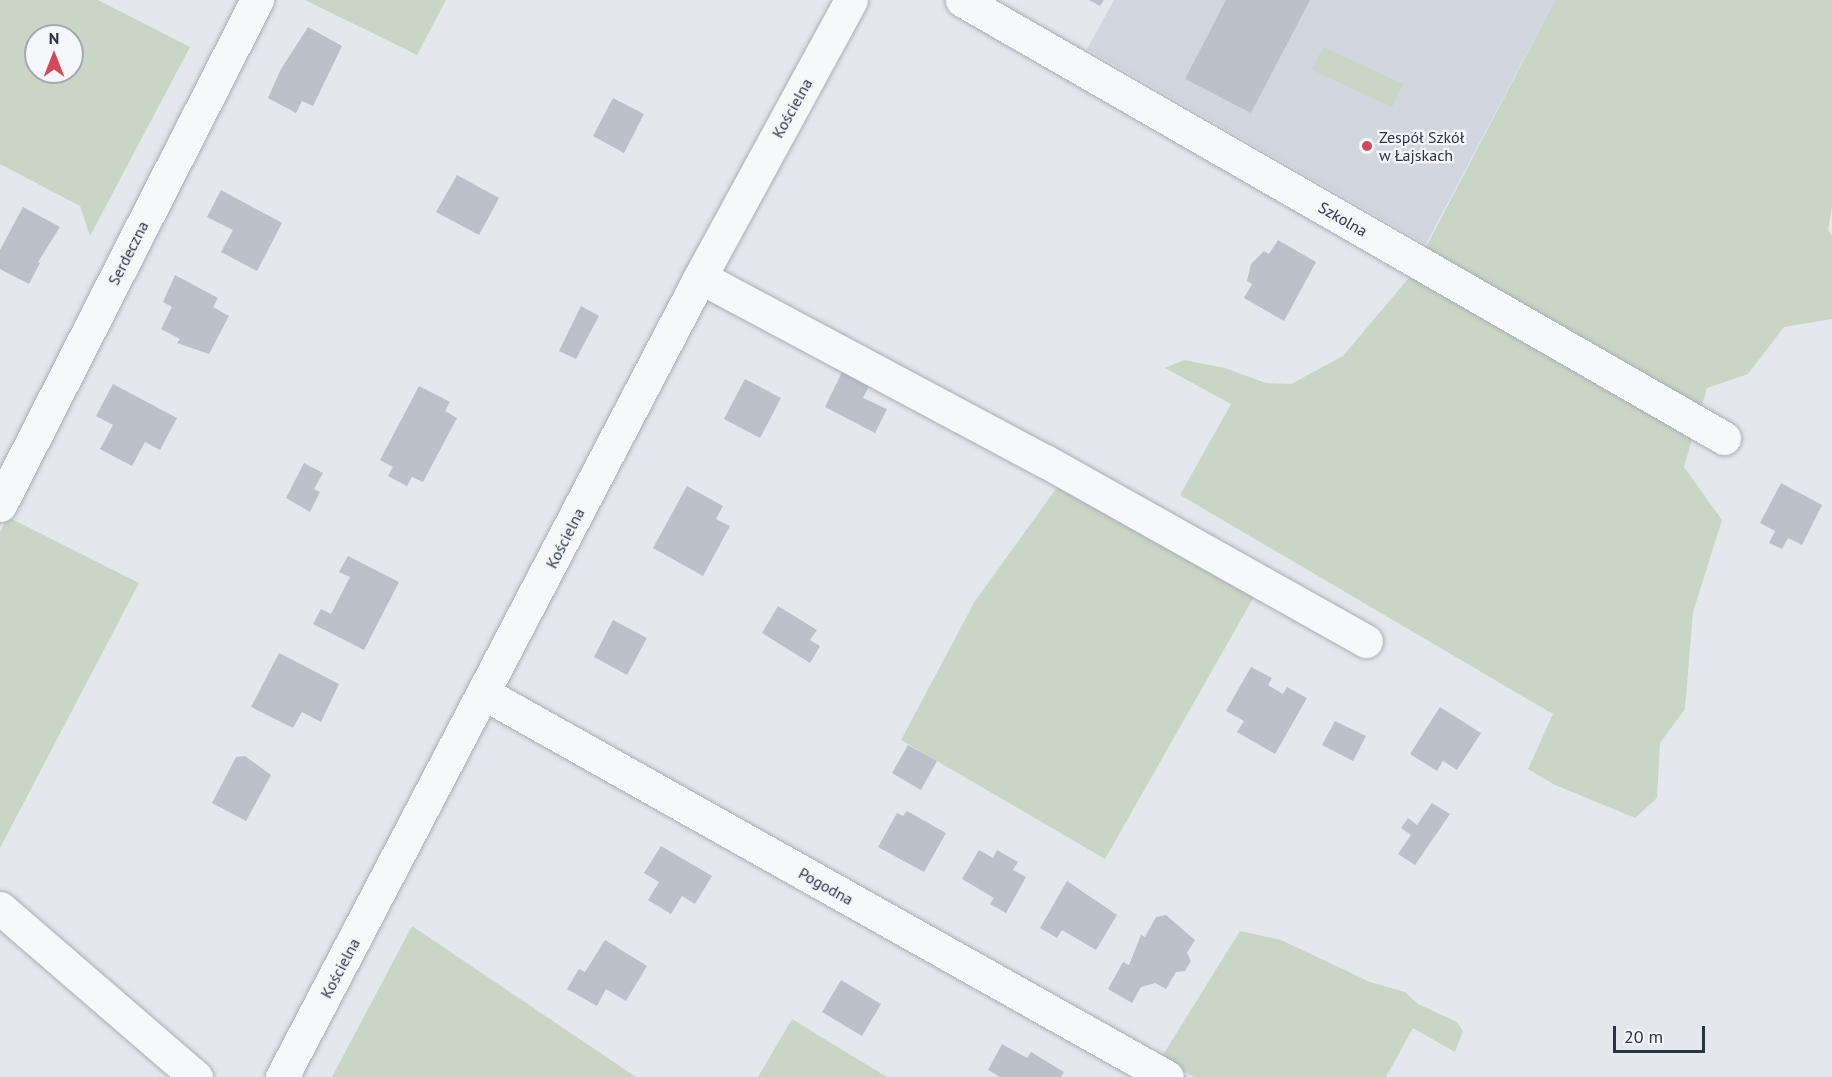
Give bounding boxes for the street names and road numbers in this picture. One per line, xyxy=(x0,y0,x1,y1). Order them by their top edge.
street label: Kościelna xyxy=(768,75,816,141)
street label: Szkolna xyxy=(1315,197,1371,241)
street label: Serdeczna xyxy=(104,218,152,288)
street label: Kościelna xyxy=(542,505,588,571)
street label: Pogodna xyxy=(795,863,857,909)
street label: Kościelna xyxy=(316,935,364,1001)

